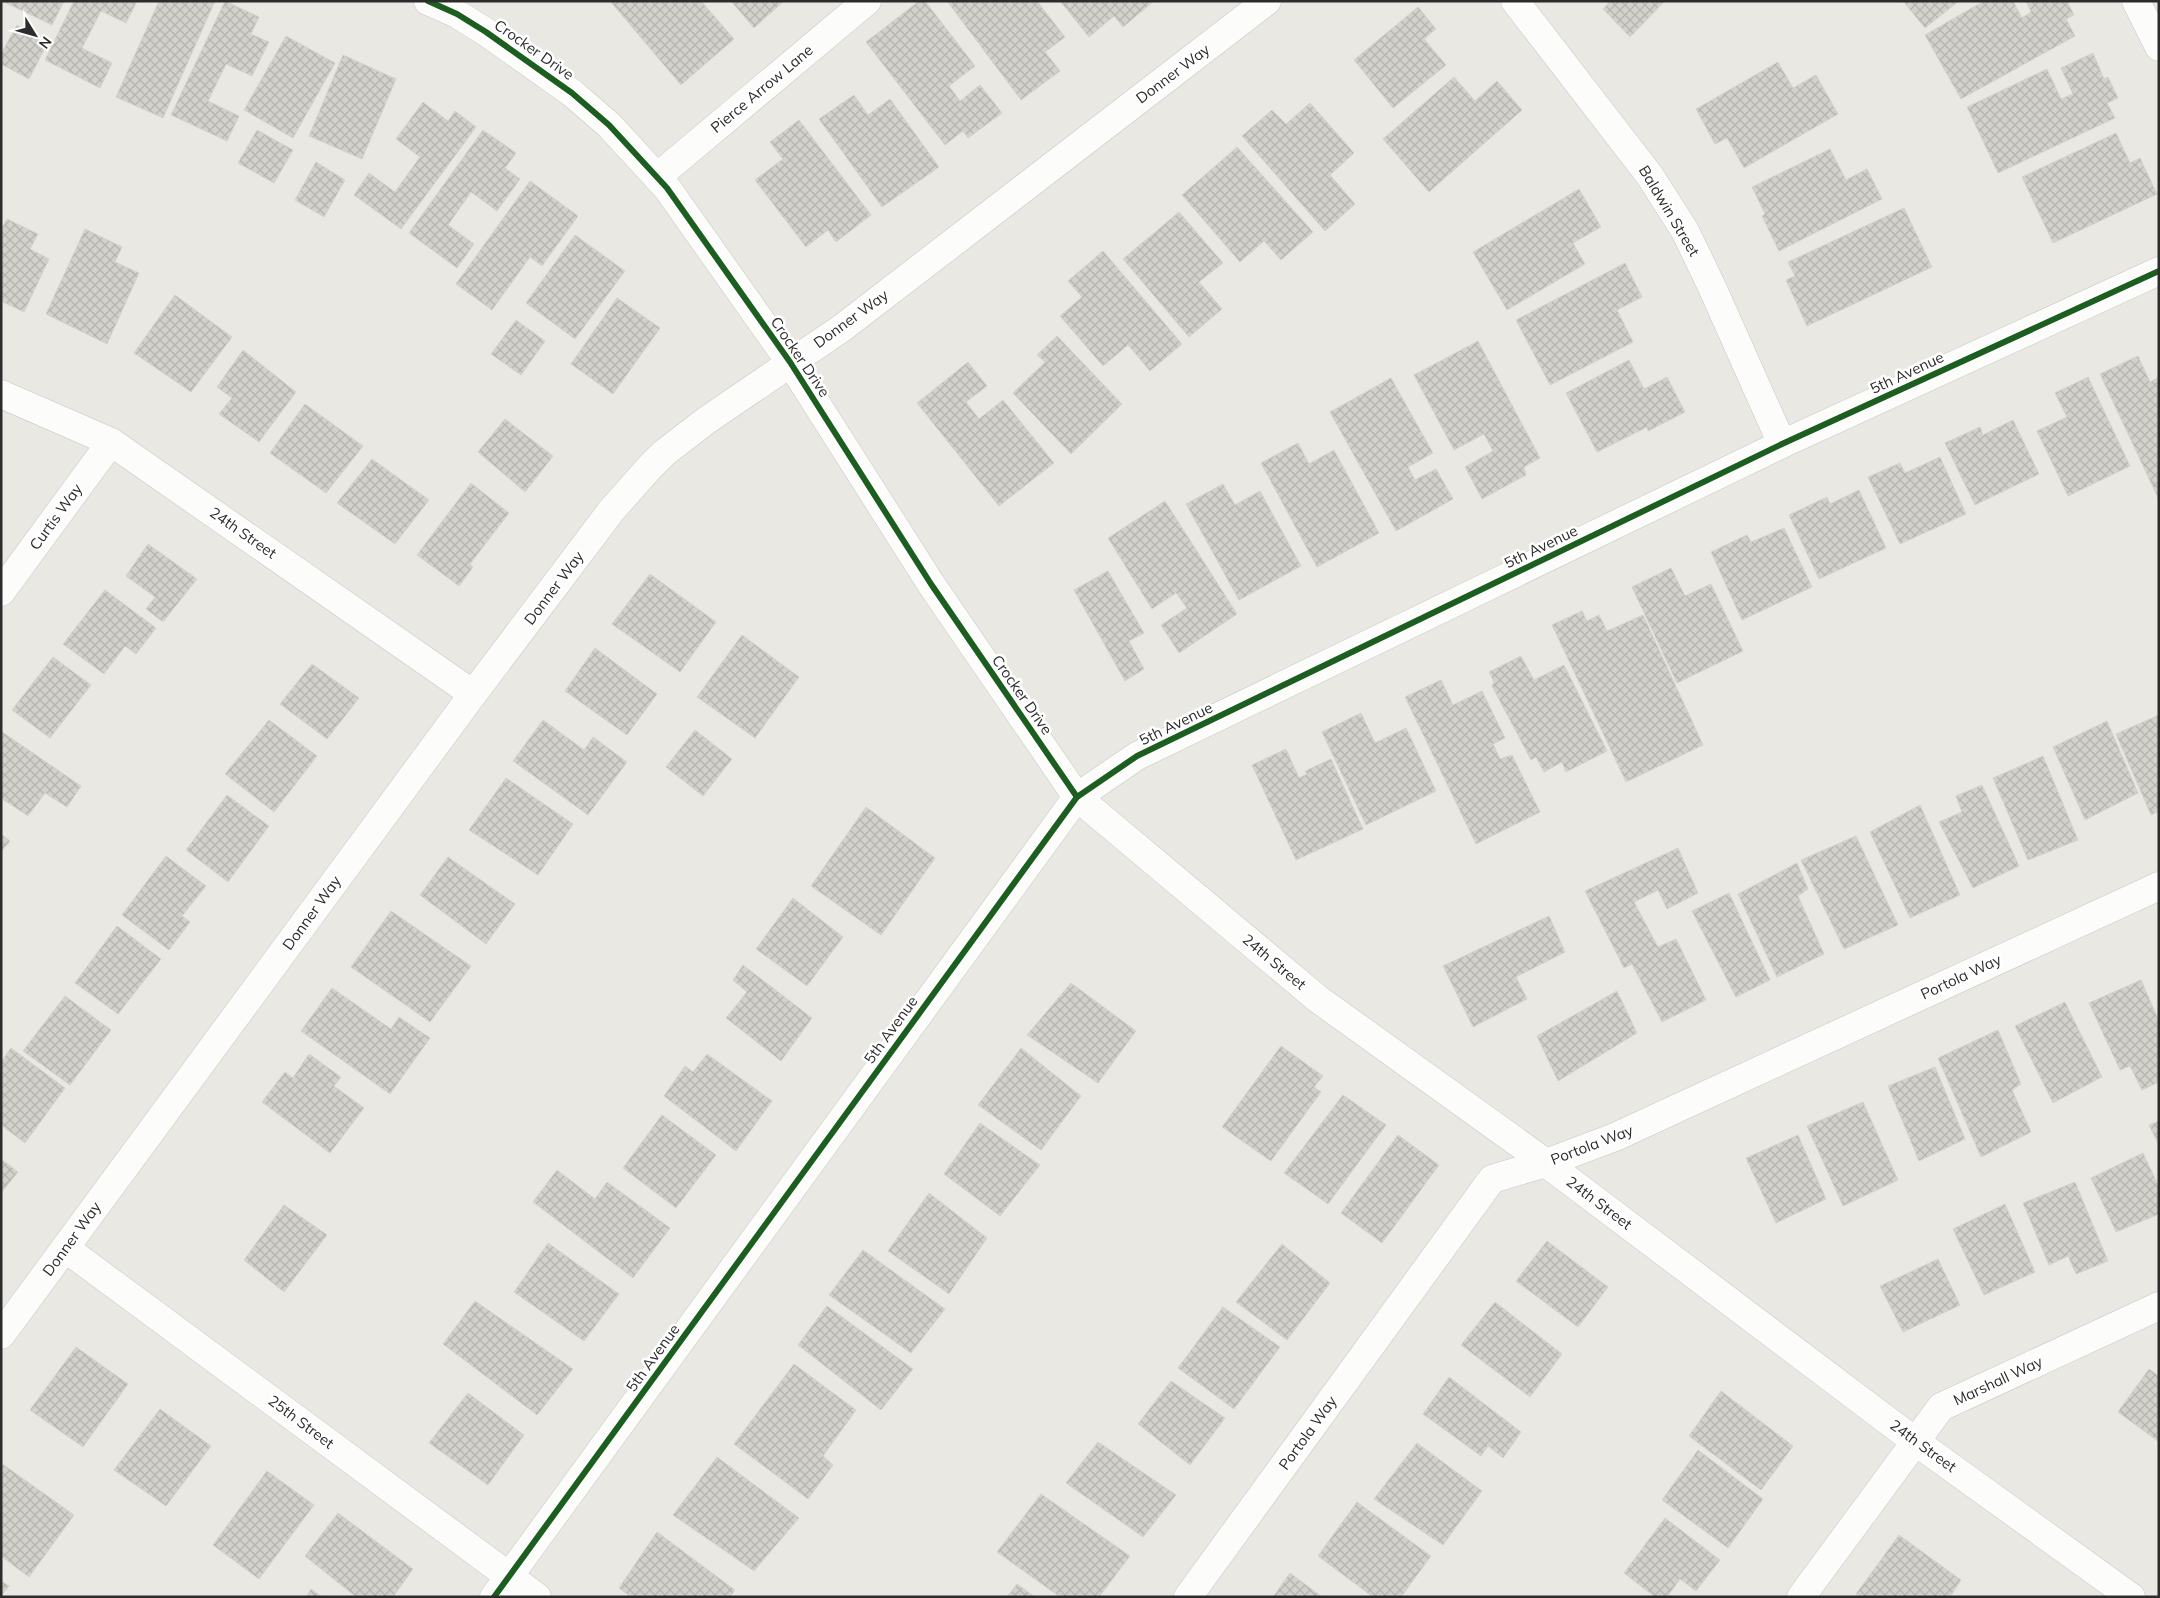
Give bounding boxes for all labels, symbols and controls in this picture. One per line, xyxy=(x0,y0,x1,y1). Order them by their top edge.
north arrow xyxy=(10,10,60,60)
street label: Crocker Drive xyxy=(491,15,578,84)
text: N xyxy=(35,33,56,52)
street label: Pierce Arrow Lane xyxy=(707,40,817,137)
street label: Donner Way xyxy=(1132,40,1213,108)
street label: Baldwin Street xyxy=(1635,162,1704,260)
street label: Donner Way xyxy=(810,285,892,352)
street label: Crocker Drive xyxy=(767,313,834,401)
street label: 5th Avenue xyxy=(1867,347,1947,398)
street label: Curtis Way xyxy=(25,480,86,554)
street label: 24th Street xyxy=(206,503,280,563)
street label: 5th Avenue xyxy=(1501,521,1581,572)
street label: Donner Way xyxy=(520,547,588,628)
street label: Crocker Drive xyxy=(988,651,1057,738)
street label: 5th Avenue xyxy=(1136,698,1216,749)
street label: Donner Way xyxy=(278,872,345,954)
street label: 24th Street xyxy=(1239,929,1310,994)
street label: Portola Way xyxy=(1917,950,2004,1003)
street label: 5th Avenue xyxy=(860,992,922,1067)
street label: Portola Way xyxy=(1548,1120,1636,1169)
street label: 24th Street xyxy=(1563,1172,1636,1233)
street label: Donner Way xyxy=(38,1198,105,1280)
street label: 5th Avenue xyxy=(622,1320,684,1395)
street label: Marshall Way xyxy=(1950,1352,2045,1409)
street label: 25th Street xyxy=(265,1391,338,1452)
street label: Portola Way xyxy=(1274,1392,1341,1473)
street label: 24th Street xyxy=(1886,1415,1960,1476)

